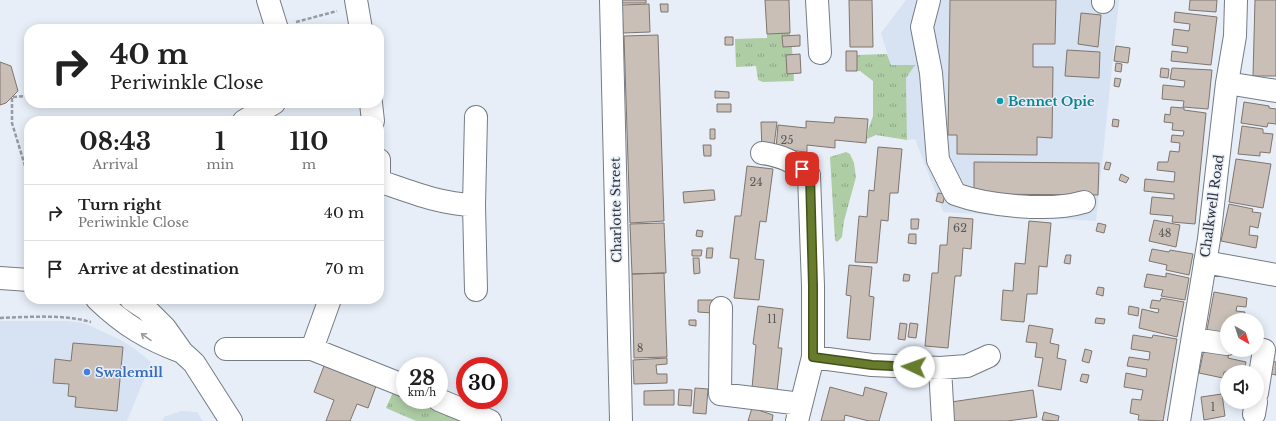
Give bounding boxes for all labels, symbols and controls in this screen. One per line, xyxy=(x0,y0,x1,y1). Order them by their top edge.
text: 40 m xyxy=(110,37,188,72)
icon: right xyxy=(44,40,96,92)
text: Periwinkle Close xyxy=(110,72,264,94)
place label: Bennet Opie xyxy=(1008,93,1095,110)
marker: Bennet Opie xyxy=(995,96,1005,106)
text: 08:43 xyxy=(80,127,151,156)
text: 1 xyxy=(215,127,225,156)
text: 110 xyxy=(289,127,328,156)
house number: 25 xyxy=(780,133,794,147)
pin xyxy=(785,152,819,186)
street label: Chalkwell Road xyxy=(1196,153,1228,259)
text: Arrival xyxy=(92,156,138,173)
text: min xyxy=(207,156,234,173)
text: m xyxy=(302,156,316,173)
street label: Charlotte Street xyxy=(607,157,625,263)
icon: arrive xyxy=(791,158,813,180)
house number: 24 xyxy=(749,175,763,189)
text: Turn right xyxy=(78,195,161,214)
icon: right xyxy=(44,202,66,224)
text: 40 m xyxy=(324,203,364,222)
text: Periwinkle Close xyxy=(78,214,189,231)
house number: 62 xyxy=(953,221,967,235)
house number: 48 xyxy=(1158,226,1172,240)
icon: arrive xyxy=(44,258,66,280)
text: Arrive at destination xyxy=(78,259,239,278)
text: 70 m xyxy=(325,259,364,278)
house number: 11 xyxy=(767,312,777,326)
north arrow xyxy=(1220,313,1264,357)
map controls xyxy=(1220,313,1264,409)
one-way arrow xyxy=(141,333,152,341)
house number: 8 xyxy=(637,341,643,355)
position arrow xyxy=(893,346,935,388)
speed limit sign: 30 xyxy=(456,357,508,409)
place label: Swalemill xyxy=(95,364,163,381)
button: sound xyxy=(1220,365,1264,409)
text: 28 xyxy=(409,366,435,390)
marker: Swalemill xyxy=(82,367,92,377)
text: km/h xyxy=(408,386,436,399)
house number: 1 xyxy=(1211,400,1216,414)

